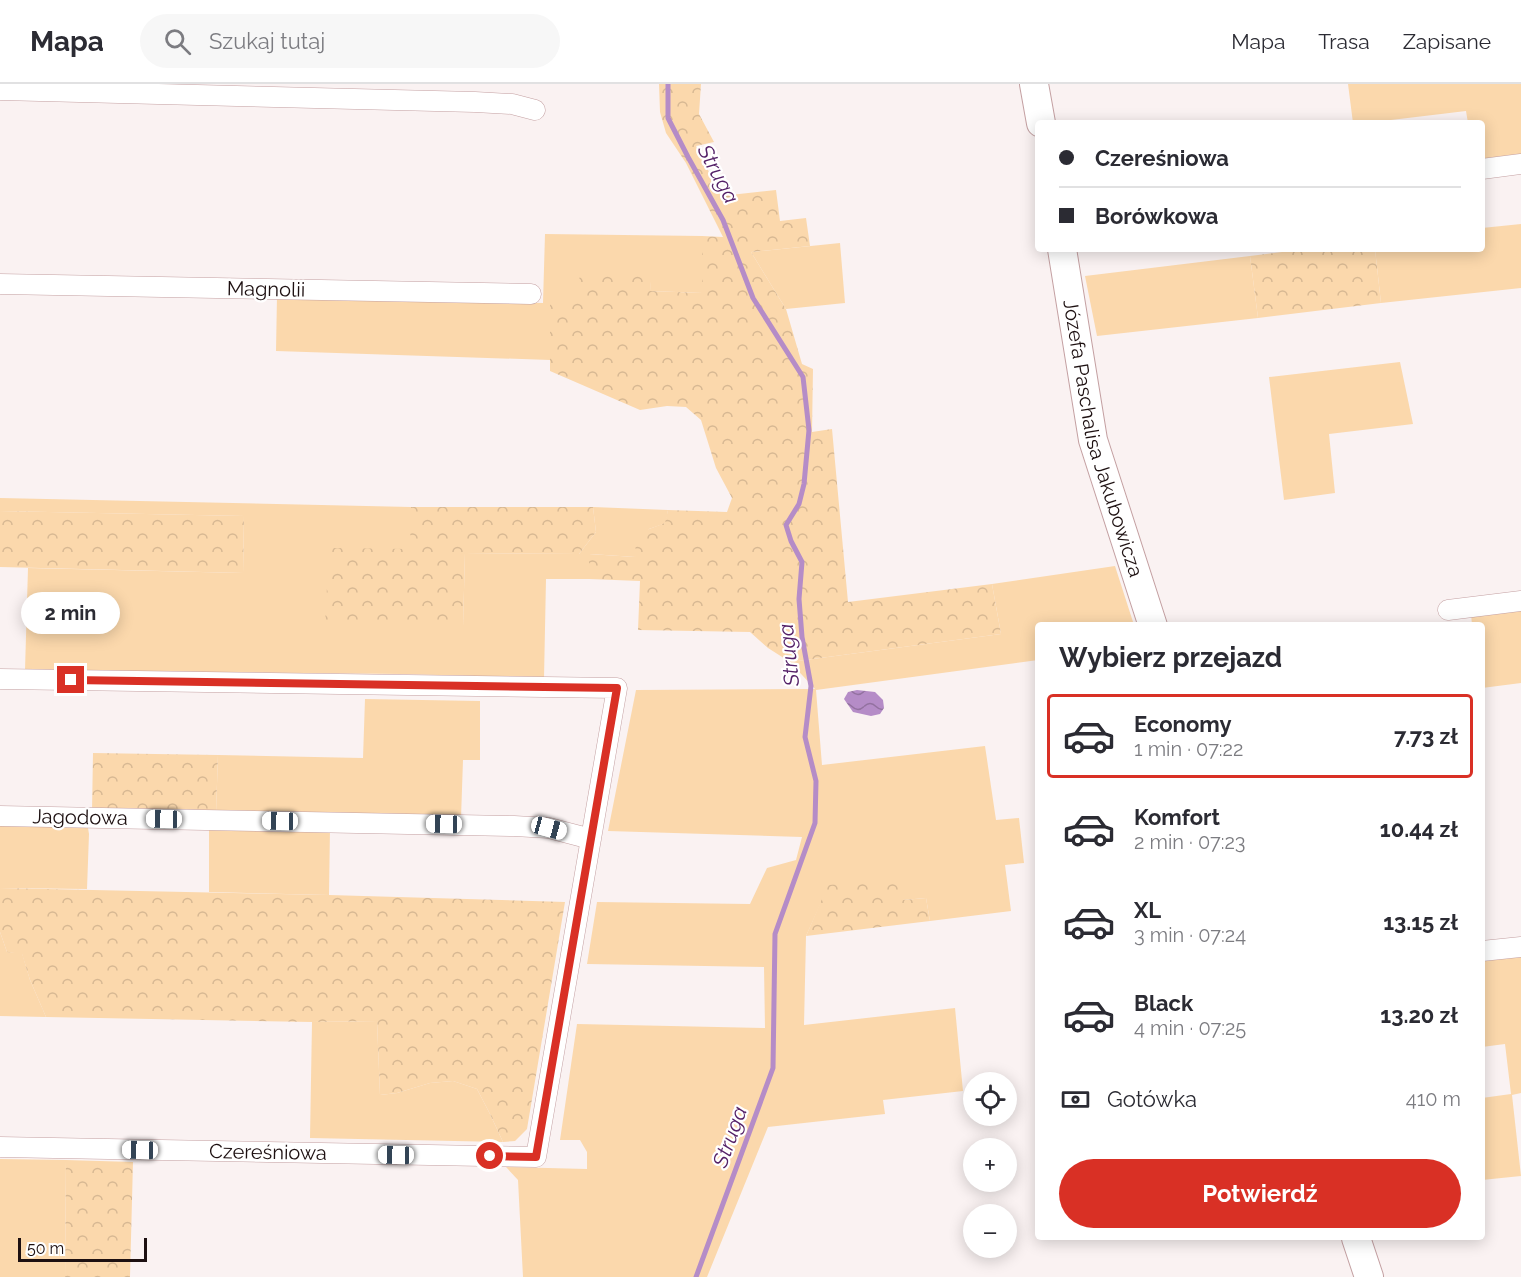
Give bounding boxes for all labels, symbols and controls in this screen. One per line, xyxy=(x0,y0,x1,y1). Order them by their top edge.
search box xyxy=(140,14,560,68)
text: Mapa xyxy=(30,25,104,58)
icon: search xyxy=(161,25,194,58)
text: Szukaj tutaj xyxy=(209,28,325,54)
text: Mapa xyxy=(1231,29,1285,54)
text: Trasa xyxy=(1318,29,1370,54)
text: Zapisane xyxy=(1403,29,1491,54)
water label: Struga xyxy=(692,139,744,207)
text: Czereśniowa xyxy=(1095,145,1229,171)
text: Borówkowa xyxy=(1095,203,1218,229)
street label: Magnolii xyxy=(227,276,305,302)
street label: Józefa Paschalisa Jakubowicza xyxy=(1058,298,1148,580)
callout: 2 min xyxy=(22,593,121,635)
text: 2 min xyxy=(45,601,96,625)
water label: Struga xyxy=(773,622,804,689)
text: Wybierz przejazd xyxy=(1059,642,1282,673)
route end xyxy=(57,666,84,693)
icon: car xyxy=(1062,709,1116,763)
text: Economy xyxy=(1134,711,1232,737)
text: 7.73 zł xyxy=(1394,723,1458,749)
text: 1 min · 07:22 xyxy=(1134,737,1243,761)
icon: car xyxy=(1062,802,1116,856)
street label: Jagodowa xyxy=(32,804,128,830)
text: Komfort xyxy=(1134,804,1220,830)
car xyxy=(146,810,182,828)
car xyxy=(262,812,298,830)
car xyxy=(426,815,462,833)
car xyxy=(529,815,569,841)
text: 10.44 zł xyxy=(1380,816,1458,842)
text: 2 min · 07:23 xyxy=(1134,830,1246,854)
icon: car xyxy=(1062,895,1116,949)
text: XL xyxy=(1134,897,1161,923)
text: 13.15 zł xyxy=(1383,909,1458,935)
text: 3 min · 07:24 xyxy=(1134,923,1246,947)
icon: car xyxy=(1062,988,1116,1042)
text: Black xyxy=(1134,990,1193,1016)
text: 13.20 zł xyxy=(1380,1002,1458,1028)
text: 4 min · 07:25 xyxy=(1134,1016,1246,1040)
map controls xyxy=(963,1072,1017,1258)
button: locate xyxy=(963,1072,1017,1126)
icon: cash xyxy=(1059,1083,1092,1116)
text: Gotówka xyxy=(1107,1086,1197,1112)
text: 410 m xyxy=(1406,1087,1461,1111)
water label: Struga xyxy=(707,1103,752,1172)
button: + xyxy=(963,1138,1017,1192)
street label: Czereśniowa xyxy=(209,1139,327,1165)
car xyxy=(122,1141,158,1159)
route start xyxy=(476,1142,503,1169)
car xyxy=(378,1146,414,1164)
button: Potwierdź xyxy=(1059,1159,1461,1228)
button: − xyxy=(963,1204,1017,1258)
scale bar xyxy=(18,1235,147,1262)
text: 50 m xyxy=(27,1239,64,1258)

